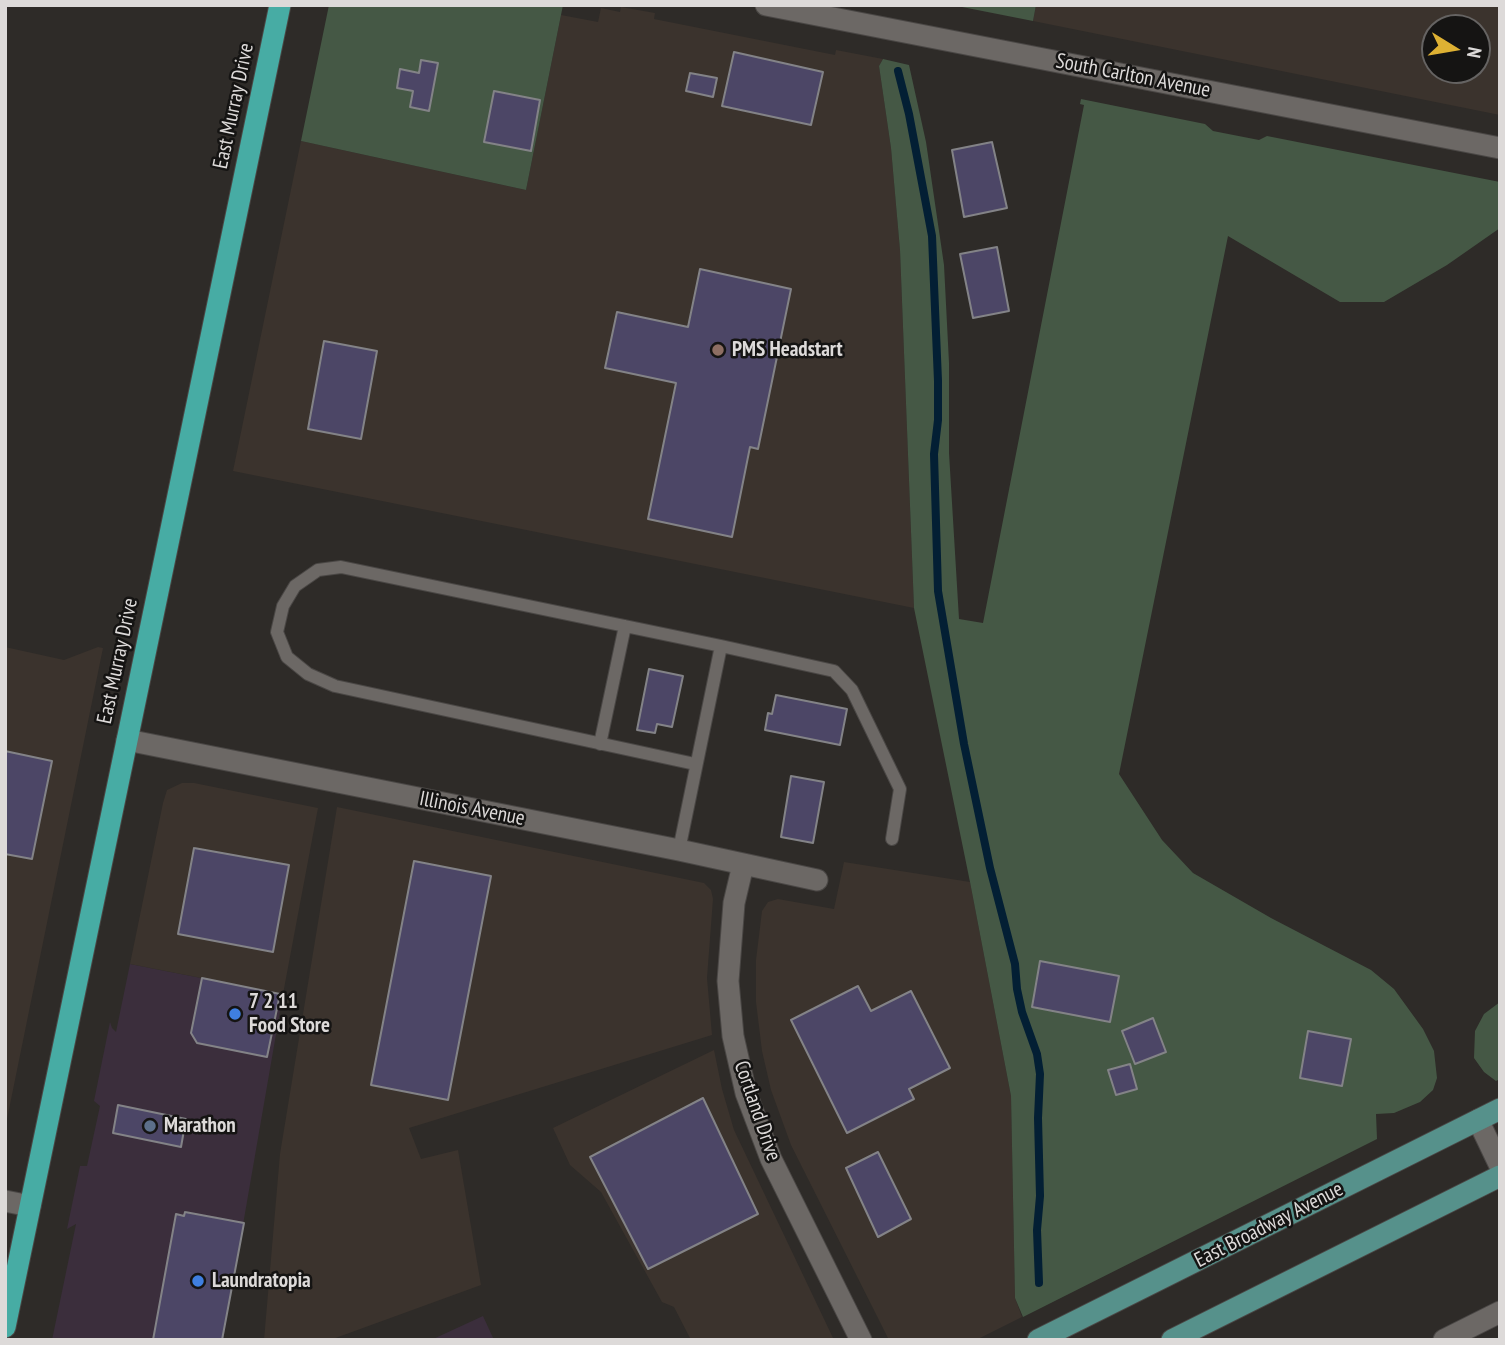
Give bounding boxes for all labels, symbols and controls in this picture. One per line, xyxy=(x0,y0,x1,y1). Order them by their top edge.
north arrow xyxy=(1421,14,1491,84)
street label: East Murray Drive xyxy=(208,41,260,171)
text: N xyxy=(1462,45,1487,60)
street label: South Carlton Avenue xyxy=(1054,49,1212,103)
place label: PMS Headstart xyxy=(732,337,843,363)
marker: PMS Headstart xyxy=(710,342,726,358)
street label: East Murray Drive xyxy=(92,596,144,726)
street label: Illinois Avenue xyxy=(417,786,527,832)
place label: 7 2 11 Food Store xyxy=(249,989,330,1039)
marker: 7 2 11 Food Store xyxy=(227,1006,243,1022)
street label: Cortland Drive xyxy=(728,1058,786,1164)
place label: Marathon xyxy=(164,1113,236,1139)
marker: Marathon xyxy=(142,1118,158,1134)
street label: East Broadway Avenue xyxy=(1191,1177,1347,1273)
place label: Laundratopia xyxy=(212,1268,311,1294)
marker: Laundratopia xyxy=(190,1273,206,1289)

